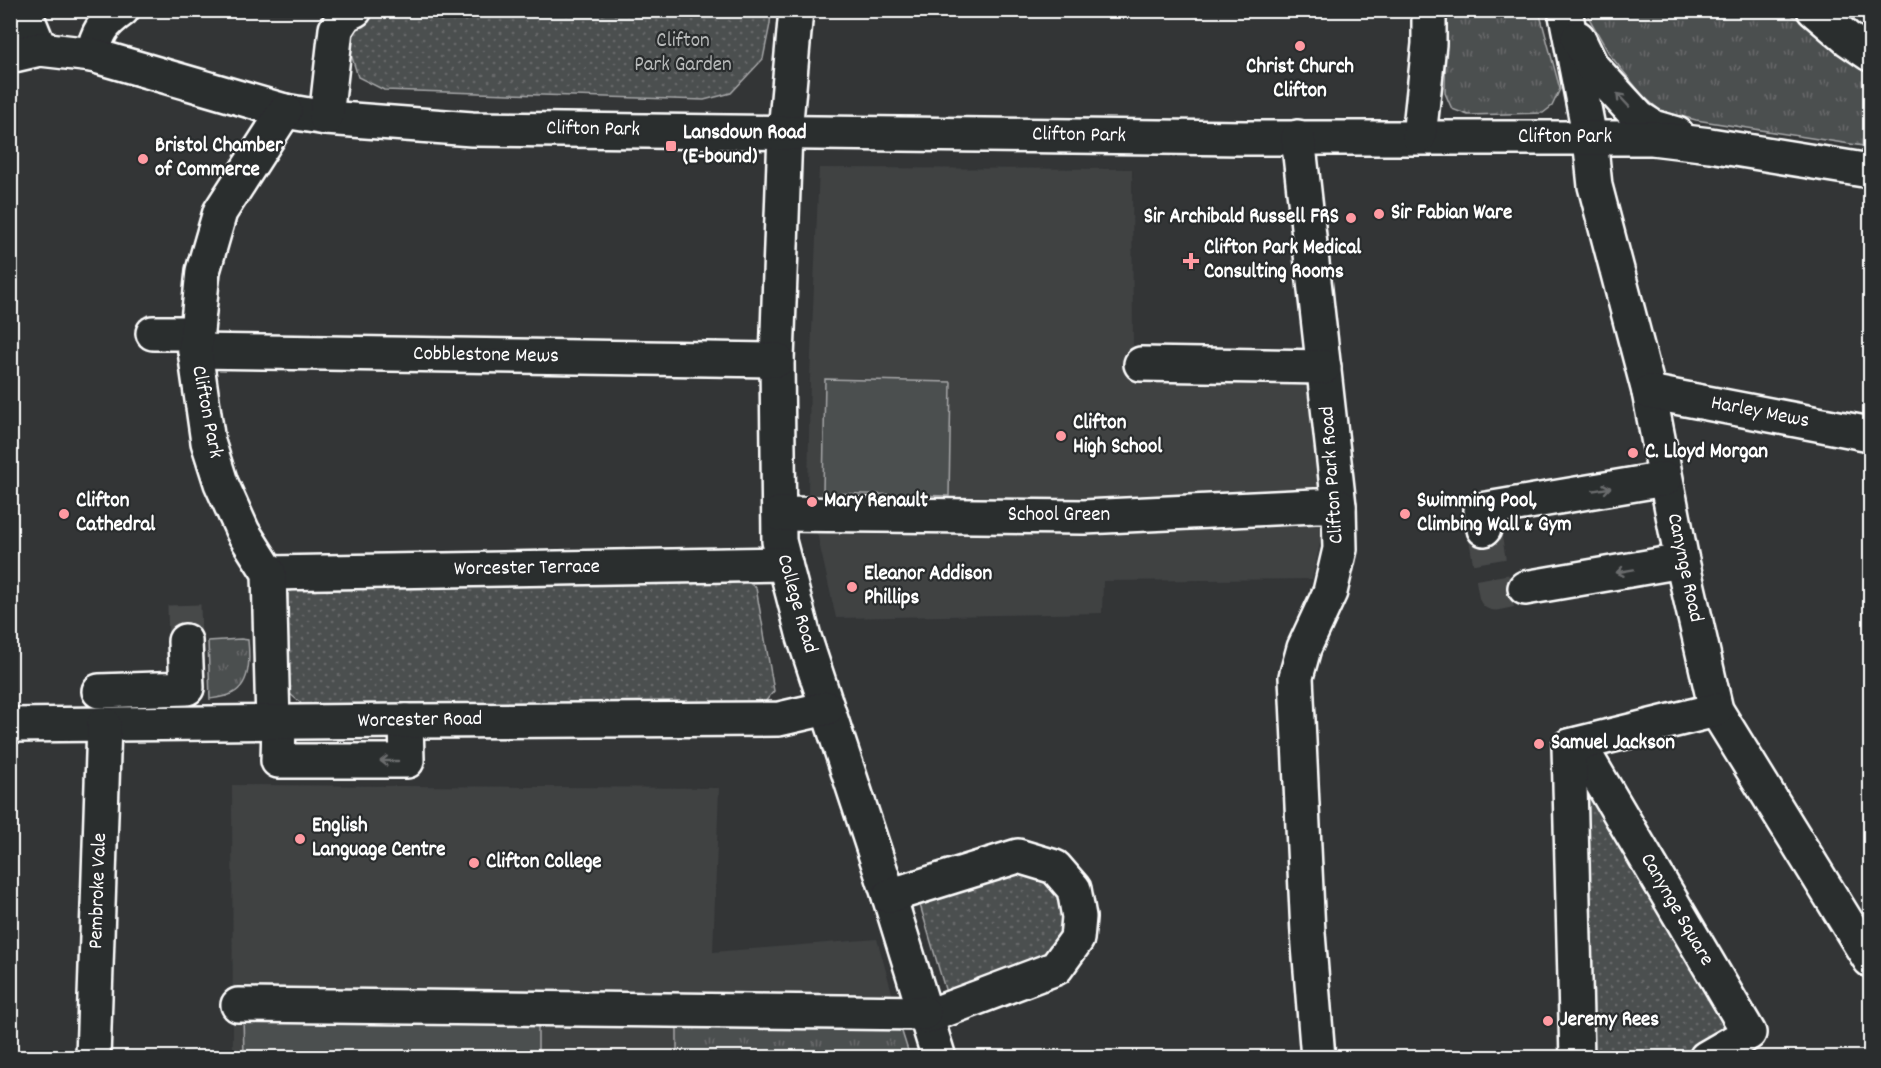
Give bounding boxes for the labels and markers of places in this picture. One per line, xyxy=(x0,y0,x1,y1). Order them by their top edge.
marker: Christ Church Clifton xyxy=(1293,39,1307,53)
place label: Christ Church Clifton xyxy=(1246,53,1354,107)
place label: Lansdown Road (E-bound) xyxy=(683,119,807,173)
place label: Bristol Chamber of Commerce xyxy=(155,132,284,186)
marker: Lansdown Road (E-bound) xyxy=(664,139,678,153)
marker: Bristol Chamber of Commerce xyxy=(136,152,150,166)
place label: Sir Fabian Ware xyxy=(1391,199,1512,229)
place label: Sir Archibald Russell FRS xyxy=(1144,203,1339,233)
marker: Sir Fabian Ware xyxy=(1372,207,1386,221)
marker: Sir Archibald Russell FRS xyxy=(1344,211,1358,225)
place label: Clifton Park Medical Consulting Rooms xyxy=(1204,234,1362,288)
marker: Clifton Park Medical Consulting Rooms xyxy=(1182,252,1200,270)
place label: Clifton High School xyxy=(1073,409,1163,463)
marker: Clifton High School xyxy=(1054,429,1068,443)
place label: C. Lloyd Morgan xyxy=(1645,438,1768,468)
marker: C. Lloyd Morgan xyxy=(1626,446,1640,460)
place label: Clifton Cathedral xyxy=(76,487,156,541)
place label: Mary Renault xyxy=(824,487,928,517)
place label: Swimming Pool, Climbing Wall & Gym xyxy=(1417,487,1572,541)
marker: Mary Renault xyxy=(805,495,819,509)
marker: Clifton Cathedral xyxy=(57,507,71,521)
marker: Swimming Pool, Climbing Wall & Gym xyxy=(1398,507,1412,521)
place label: Eleanor Addison Phillips xyxy=(864,560,992,614)
marker: Eleanor Addison Phillips xyxy=(845,580,859,594)
place label: Samuel Jackson xyxy=(1551,729,1675,759)
marker: Samuel Jackson xyxy=(1532,737,1546,751)
place label: English Language Centre xyxy=(312,812,446,866)
marker: English Language Centre xyxy=(293,832,307,846)
place label: Clifton College xyxy=(486,848,602,878)
marker: Clifton College xyxy=(467,856,481,870)
place label: Jeremy Rees xyxy=(1560,1006,1659,1036)
marker: Jeremy Rees xyxy=(1541,1014,1555,1028)

